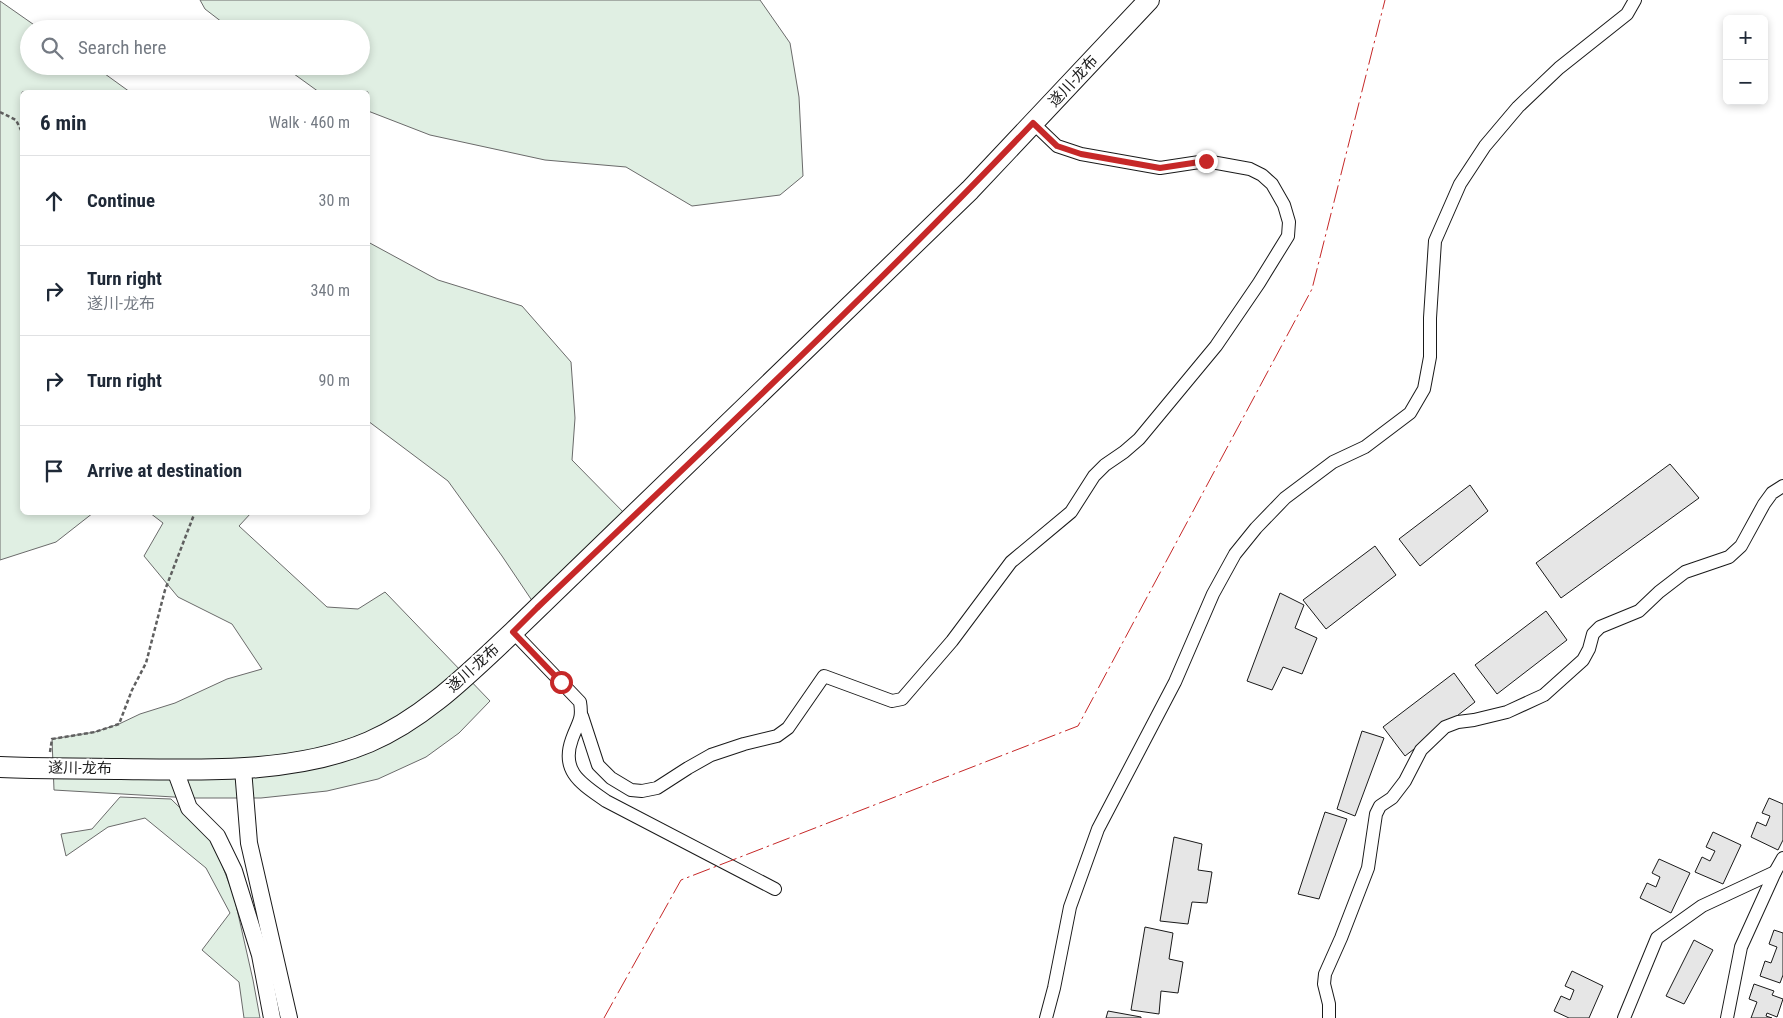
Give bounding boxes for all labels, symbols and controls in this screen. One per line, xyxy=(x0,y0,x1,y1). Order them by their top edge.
map controls xyxy=(1723,15,1768,105)
button: + xyxy=(1723,15,1768,60)
search box xyxy=(20,20,370,75)
icon: search xyxy=(38,34,66,62)
text: Search here xyxy=(78,36,166,59)
street label: 遂川-龙布 xyxy=(1045,52,1101,110)
button: − xyxy=(1723,60,1768,105)
text: 6 min xyxy=(40,111,87,135)
text: Walk · 460 m xyxy=(269,113,350,132)
route end xyxy=(1195,150,1218,173)
icon: ahead xyxy=(40,187,68,215)
text: Continue xyxy=(87,189,155,212)
text: 30 m xyxy=(318,191,350,210)
text: Turn right xyxy=(87,267,162,290)
icon: right xyxy=(40,277,68,305)
text: 340 m xyxy=(311,281,350,300)
text: 遂川-龙布 xyxy=(87,294,155,313)
icon: right xyxy=(40,367,68,395)
text: Turn right xyxy=(87,369,162,392)
text: 90 m xyxy=(318,371,350,390)
icon: arrive xyxy=(40,457,68,485)
text: Arrive at destination xyxy=(87,459,242,482)
street label: 遂川-龙布 xyxy=(443,640,503,696)
route start xyxy=(550,671,573,694)
street label: 遂川-龙布 xyxy=(48,758,112,778)

